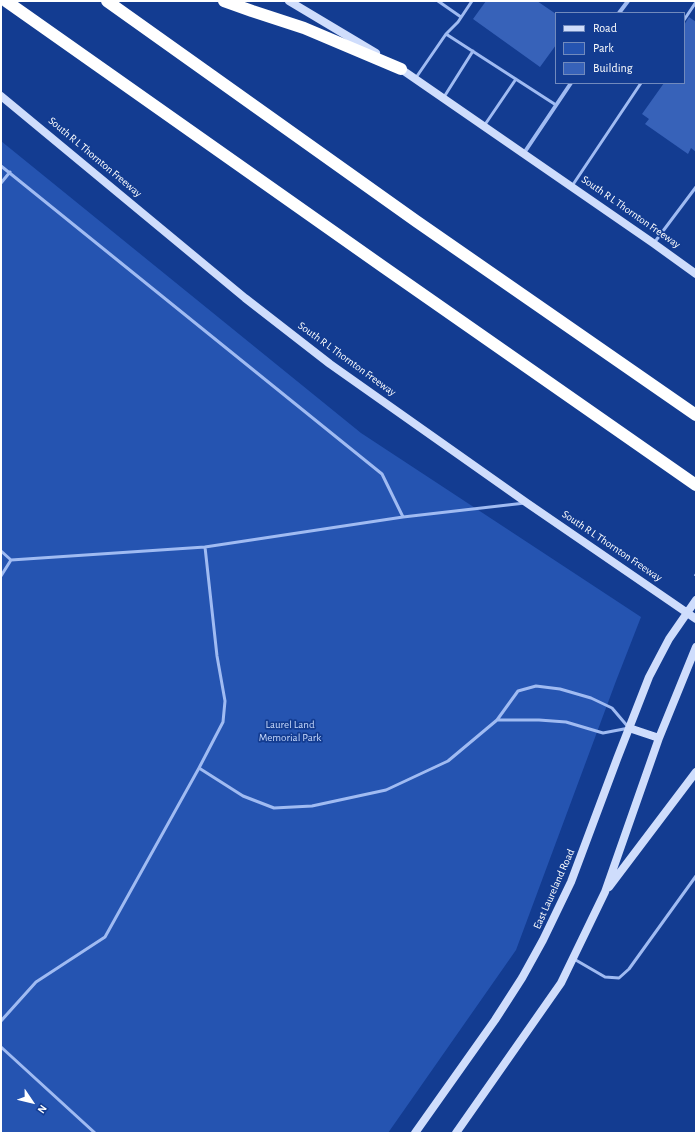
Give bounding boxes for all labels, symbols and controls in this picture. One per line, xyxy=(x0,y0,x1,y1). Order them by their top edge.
legend xyxy=(555,12,685,84)
text: Road xyxy=(593,22,617,34)
text: Park xyxy=(593,42,614,54)
text: Building xyxy=(593,62,633,74)
street label: South R L Thornton Freeway xyxy=(46,114,144,200)
street label: South R L Thornton Freeway xyxy=(579,173,683,251)
street label: South R L Thornton Freeway xyxy=(295,319,399,399)
street label: South R L Thornton Freeway xyxy=(559,508,665,584)
park label: Laurel Land Memorial Park xyxy=(259,718,321,744)
street label: East Laureland Road xyxy=(530,847,578,931)
north arrow xyxy=(12,1082,52,1122)
text: N xyxy=(36,1103,49,1115)

